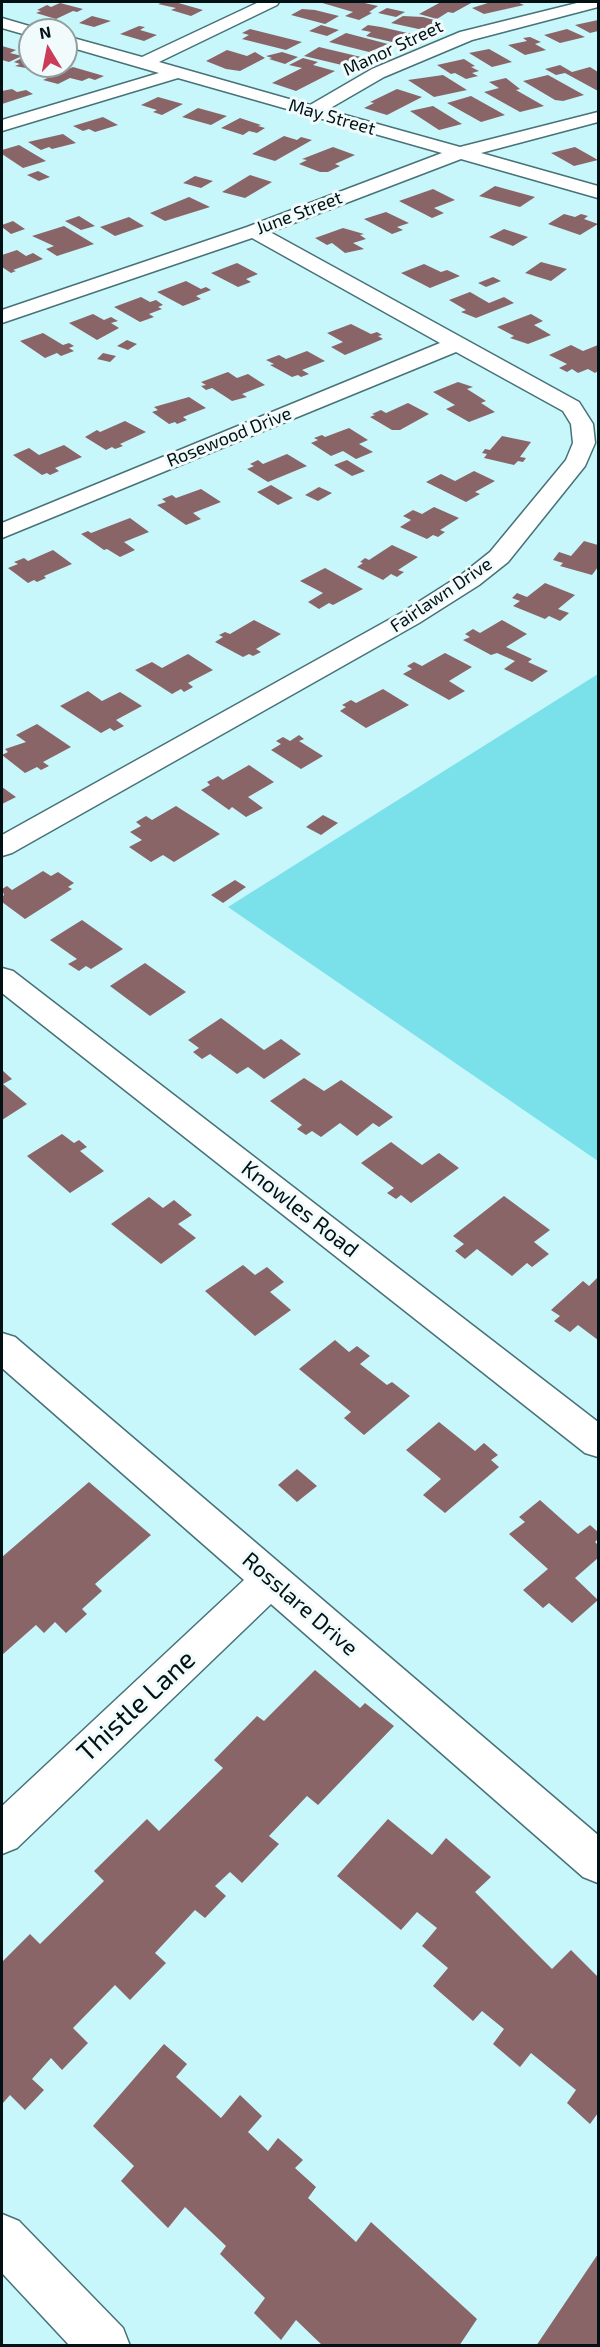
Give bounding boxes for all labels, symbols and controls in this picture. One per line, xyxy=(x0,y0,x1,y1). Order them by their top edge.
street label: Manor Street xyxy=(340,15,446,81)
north arrow xyxy=(18,18,78,78)
text: N xyxy=(38,21,52,42)
street label: May Street xyxy=(286,94,378,140)
street label: June Street xyxy=(253,187,345,239)
street label: Rosewood Drive xyxy=(164,402,294,472)
street label: Fairlawn Drive xyxy=(386,553,496,637)
street label: Knowles Road xyxy=(236,1155,364,1263)
street label: Rosslare Drive xyxy=(237,1547,363,1661)
street label: Thistle Lane xyxy=(70,1643,202,1769)

